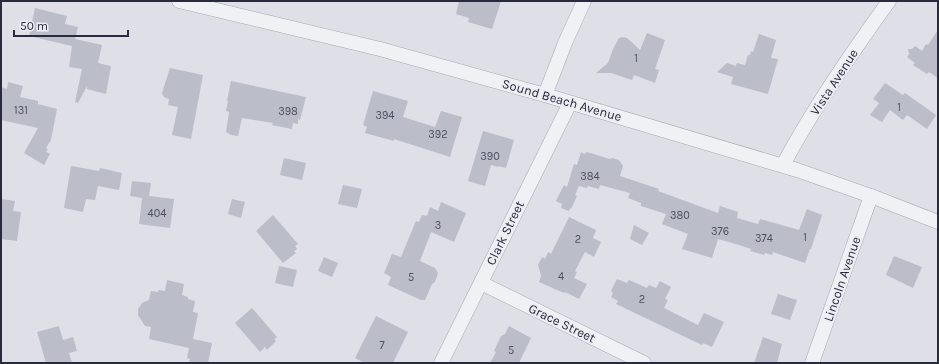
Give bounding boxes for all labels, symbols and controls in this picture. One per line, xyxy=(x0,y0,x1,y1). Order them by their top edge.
scale bar xyxy=(14,12,128,38)
text: 50 m xyxy=(20,19,48,33)
street label: Vista Avenue xyxy=(807,46,861,118)
house number: 1 xyxy=(634,52,638,65)
street label: Sound Beach Avenue xyxy=(500,76,624,124)
house number: 1 xyxy=(897,101,901,114)
house number: 131 xyxy=(14,104,28,117)
house number: 398 xyxy=(278,105,298,118)
house number: 394 xyxy=(375,109,395,122)
house number: 392 xyxy=(428,128,448,141)
house number: 390 xyxy=(480,150,500,163)
house number: 384 xyxy=(580,170,600,183)
street label: Clark Street xyxy=(483,198,527,268)
house number: 404 xyxy=(148,207,166,220)
house number: 380 xyxy=(670,209,690,222)
house number: 3 xyxy=(435,219,441,232)
house number: 376 xyxy=(711,225,729,238)
house number: 1 xyxy=(803,231,807,244)
house number: 374 xyxy=(755,232,773,245)
house number: 2 xyxy=(575,233,581,246)
street label: Lincoln Avenue xyxy=(820,234,864,324)
house number: 4 xyxy=(558,270,564,283)
house number: 5 xyxy=(408,271,414,284)
house number: 2 xyxy=(639,293,645,306)
street label: Grace Street xyxy=(526,300,598,346)
house number: 7 xyxy=(379,339,385,352)
house number: 5 xyxy=(508,344,514,357)

